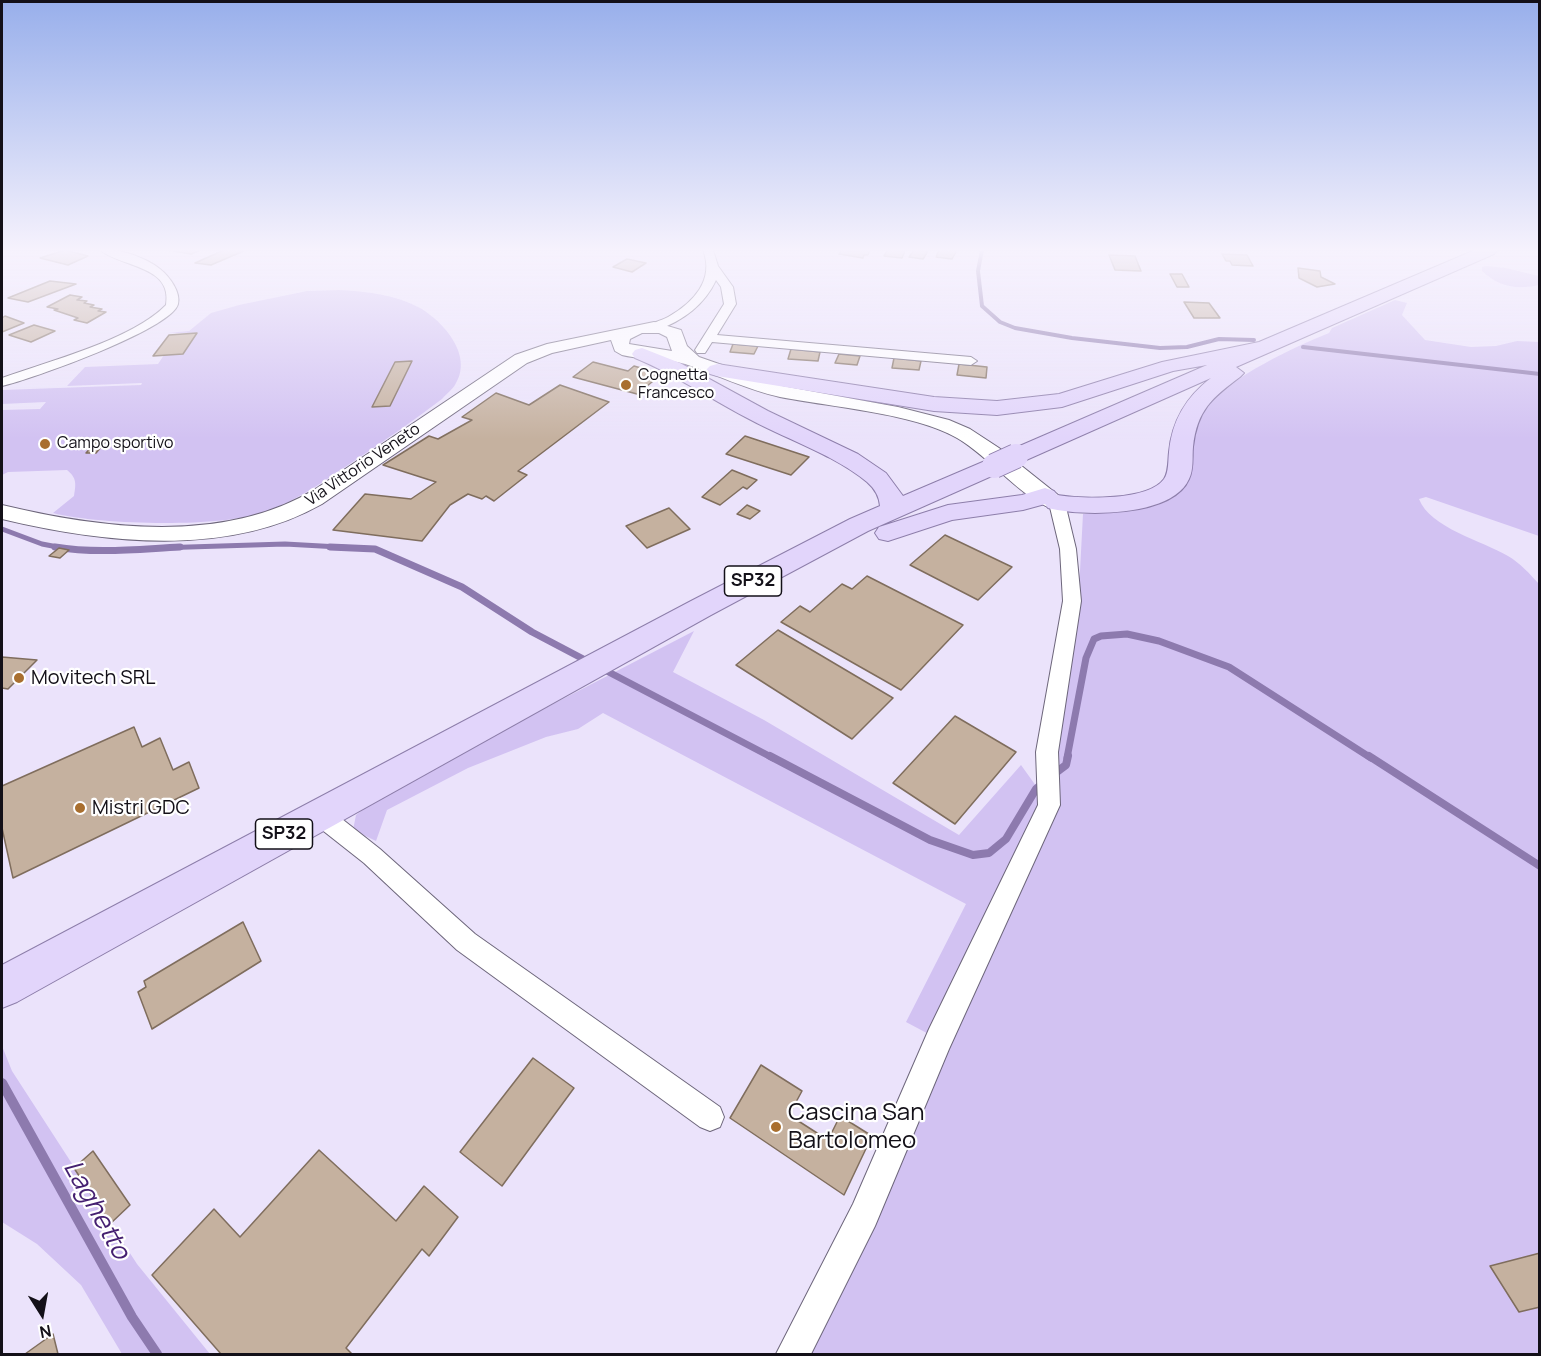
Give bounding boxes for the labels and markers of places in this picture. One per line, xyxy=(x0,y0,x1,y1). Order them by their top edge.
place label: Cognetta Francesco xyxy=(638,366,714,404)
marker: Cognetta Francesco xyxy=(619,378,633,392)
place label: Campo sportivo xyxy=(57,434,174,454)
marker: Campo sportivo xyxy=(38,437,52,451)
place label: Movitech SRL xyxy=(31,666,155,690)
marker: Movitech SRL xyxy=(12,671,26,685)
place label: Mistri GDC xyxy=(92,796,190,820)
marker: Mistri GDC xyxy=(73,801,87,815)
place label: Cascina San Bartolomeo xyxy=(788,1099,924,1155)
marker: Cascina San Bartolomeo xyxy=(769,1120,783,1134)

